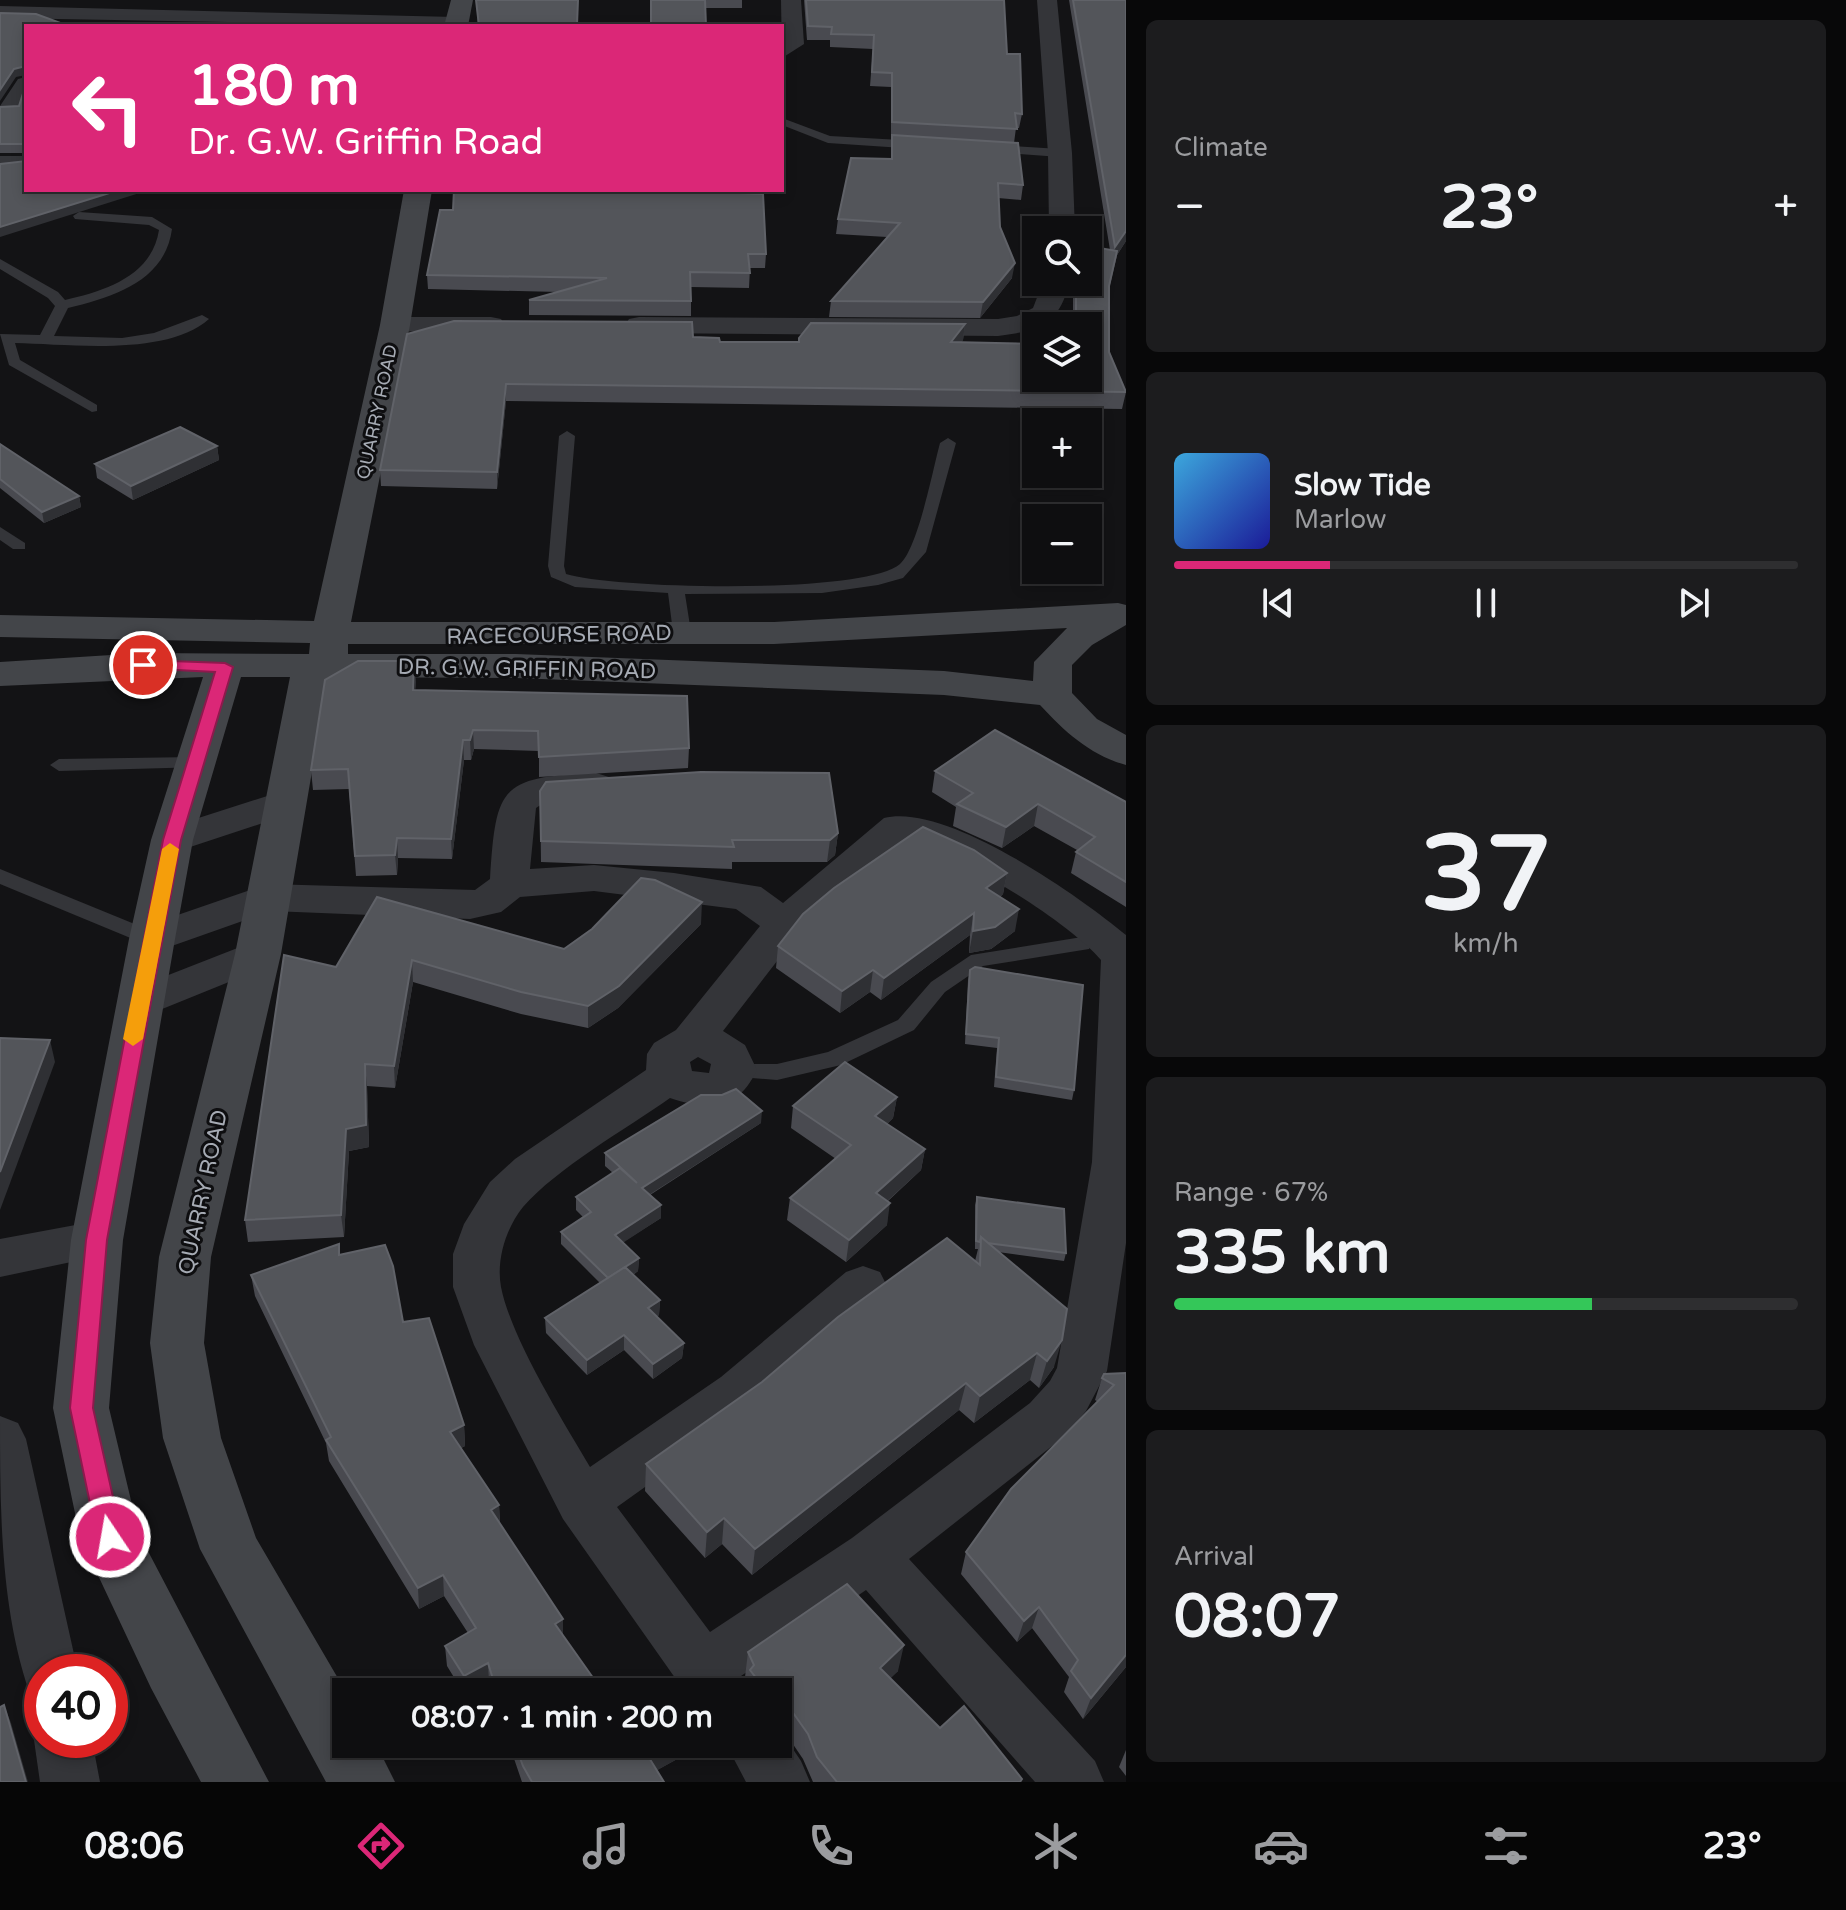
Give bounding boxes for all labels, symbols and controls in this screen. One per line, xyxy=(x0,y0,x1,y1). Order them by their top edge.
text: 180 m xyxy=(188,53,359,120)
icon: left xyxy=(56,56,160,160)
text: Dr. G.W. Griffin Road xyxy=(188,121,543,164)
text: Climate xyxy=(1174,132,1268,163)
text: 23° xyxy=(1440,172,1538,244)
text: − xyxy=(1174,181,1205,234)
text: + xyxy=(1773,181,1798,234)
map controls xyxy=(1022,216,1102,584)
button: search xyxy=(1022,216,1102,296)
button: layers xyxy=(1022,312,1102,392)
street label: QUARRY ROAD xyxy=(352,343,402,481)
button: + xyxy=(1022,408,1102,488)
text: Slow Tide xyxy=(1294,467,1431,504)
button: − xyxy=(1022,504,1102,584)
text: Marlow xyxy=(1294,504,1386,535)
icon: previous xyxy=(1256,581,1300,625)
icon: pause xyxy=(1464,581,1508,625)
icon: next xyxy=(1672,581,1716,625)
street label: RACECOURSE ROAD xyxy=(446,620,672,650)
pin xyxy=(109,631,177,699)
icon: arrive xyxy=(121,643,165,687)
street label: DR. G.W. GRIFFIN ROAD xyxy=(397,654,657,684)
text: 37 xyxy=(1421,813,1551,938)
text: km/h xyxy=(1453,928,1519,959)
street label: QUARRY ROAD xyxy=(173,1107,233,1277)
text: Range · 67% xyxy=(1174,1177,1328,1208)
text: 335 km xyxy=(1174,1217,1390,1289)
position arrow xyxy=(68,1495,152,1579)
text: Arrival xyxy=(1174,1541,1254,1572)
text: 08:07 xyxy=(1174,1581,1340,1653)
speed limit sign: 40 xyxy=(24,1654,128,1758)
text: 08:07 · 1 min · 200 m xyxy=(411,1699,713,1736)
icon: directions xyxy=(353,1818,409,1874)
icon: music xyxy=(578,1818,634,1874)
icon: phone xyxy=(803,1818,859,1874)
icon: climate xyxy=(1028,1818,1084,1874)
icon: car xyxy=(1253,1818,1309,1874)
icon: filters xyxy=(1478,1818,1534,1874)
text: 08:06 xyxy=(84,1825,184,1868)
text: 23° xyxy=(1703,1825,1762,1868)

